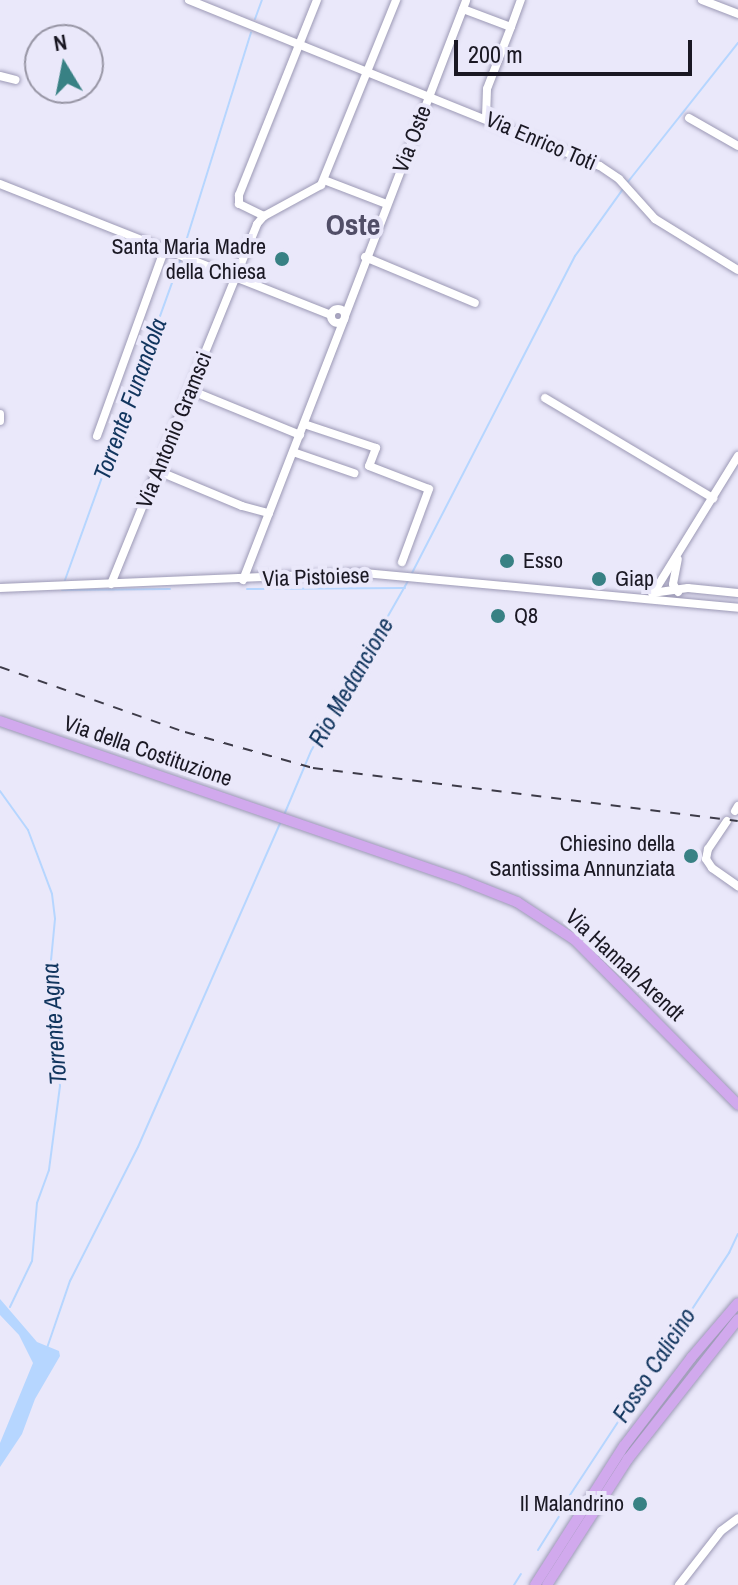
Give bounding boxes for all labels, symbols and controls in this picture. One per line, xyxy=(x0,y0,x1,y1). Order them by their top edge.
north arrow xyxy=(24,24,104,104)
scale bar xyxy=(458,24,696,74)
text: N xyxy=(51,26,69,58)
text: 200 m xyxy=(468,38,523,70)
street label: Via Oste xyxy=(387,102,437,176)
street label: Via Enrico Toti xyxy=(482,106,600,176)
district label: Oste xyxy=(326,206,380,242)
place label: Santa Maria Madre della Chiesa xyxy=(112,233,266,284)
marker: Santa Maria Madre della Chiesa xyxy=(273,250,291,268)
water label: Torrente Funandola xyxy=(87,314,173,484)
street label: Via Antonio Gramsci xyxy=(130,348,218,512)
place label: Esso xyxy=(523,548,563,574)
marker: Esso xyxy=(498,552,516,570)
street label: Via Pistoiese xyxy=(262,562,370,592)
place label: Giap xyxy=(615,566,654,592)
marker: Giap xyxy=(590,570,608,588)
place label: Q8 xyxy=(514,603,538,629)
marker: Q8 xyxy=(489,607,507,625)
water label: Rio Medancione xyxy=(302,612,400,752)
street label: Via della Costituzione xyxy=(60,710,236,792)
place label: Chiesino della Santissima Annunziata xyxy=(488,830,675,882)
marker: Chiesino della Santissima Annunziata xyxy=(682,847,700,865)
street label: Via Hannah Arendt xyxy=(560,903,690,1027)
water label: Torrente Agna xyxy=(35,962,73,1086)
water label: Fosso Calicino xyxy=(606,1302,702,1428)
place label: Il Malandrino xyxy=(520,1491,624,1517)
marker: Il Malandrino xyxy=(631,1495,649,1513)

